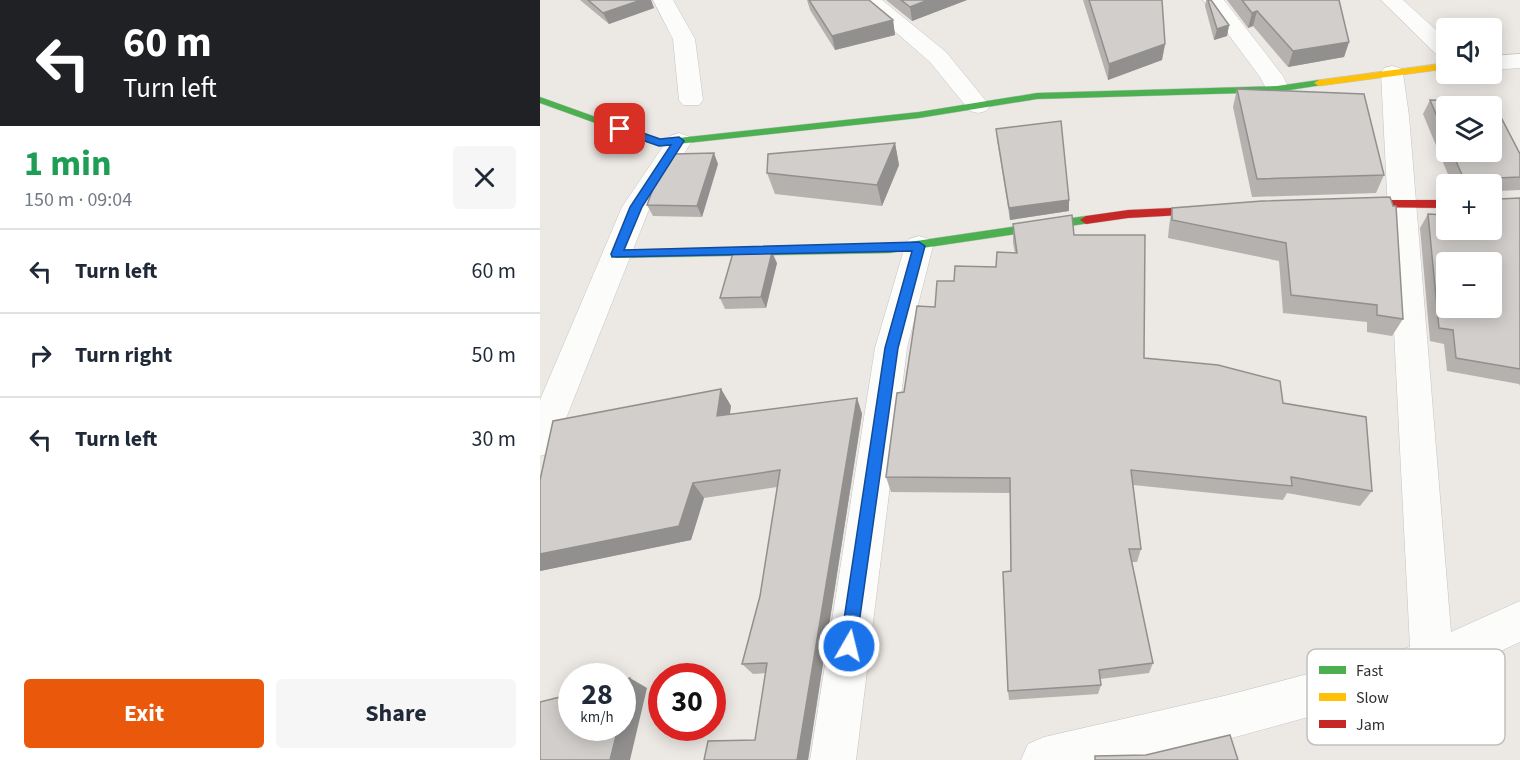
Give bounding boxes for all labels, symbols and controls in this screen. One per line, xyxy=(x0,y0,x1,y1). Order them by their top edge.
text: 60 m xyxy=(123,13,212,73)
map controls xyxy=(1436,18,1502,318)
button: sound xyxy=(1436,18,1502,84)
icon: left xyxy=(24,24,102,102)
text: Turn left xyxy=(123,69,217,108)
button: layers xyxy=(1436,96,1502,162)
pin xyxy=(594,103,645,154)
icon: arrive xyxy=(603,112,636,145)
text: 1 min xyxy=(24,138,112,189)
button: close xyxy=(453,146,516,209)
button: + xyxy=(1436,174,1502,240)
text: 150 m · 09:04 xyxy=(24,186,132,214)
button: − xyxy=(1436,252,1502,318)
icon: left xyxy=(24,255,57,288)
text: Turn left xyxy=(75,255,157,287)
text: 60 m xyxy=(471,255,516,287)
icon: right xyxy=(24,339,57,372)
text: Turn right xyxy=(75,339,172,371)
text: 50 m xyxy=(471,339,516,371)
icon: left xyxy=(24,423,57,456)
text: Turn left xyxy=(75,423,157,455)
text: 30 m xyxy=(471,423,516,455)
position arrow xyxy=(817,614,881,678)
legend xyxy=(1307,649,1505,745)
text: Fast xyxy=(1356,660,1384,682)
speed limit sign: 30 xyxy=(648,663,726,741)
text: 28 xyxy=(581,673,613,716)
button: Exit xyxy=(24,679,264,748)
button: Share xyxy=(276,679,516,748)
text: Slow xyxy=(1356,687,1389,709)
text: km/h xyxy=(580,707,614,728)
text: Jam xyxy=(1356,714,1385,736)

